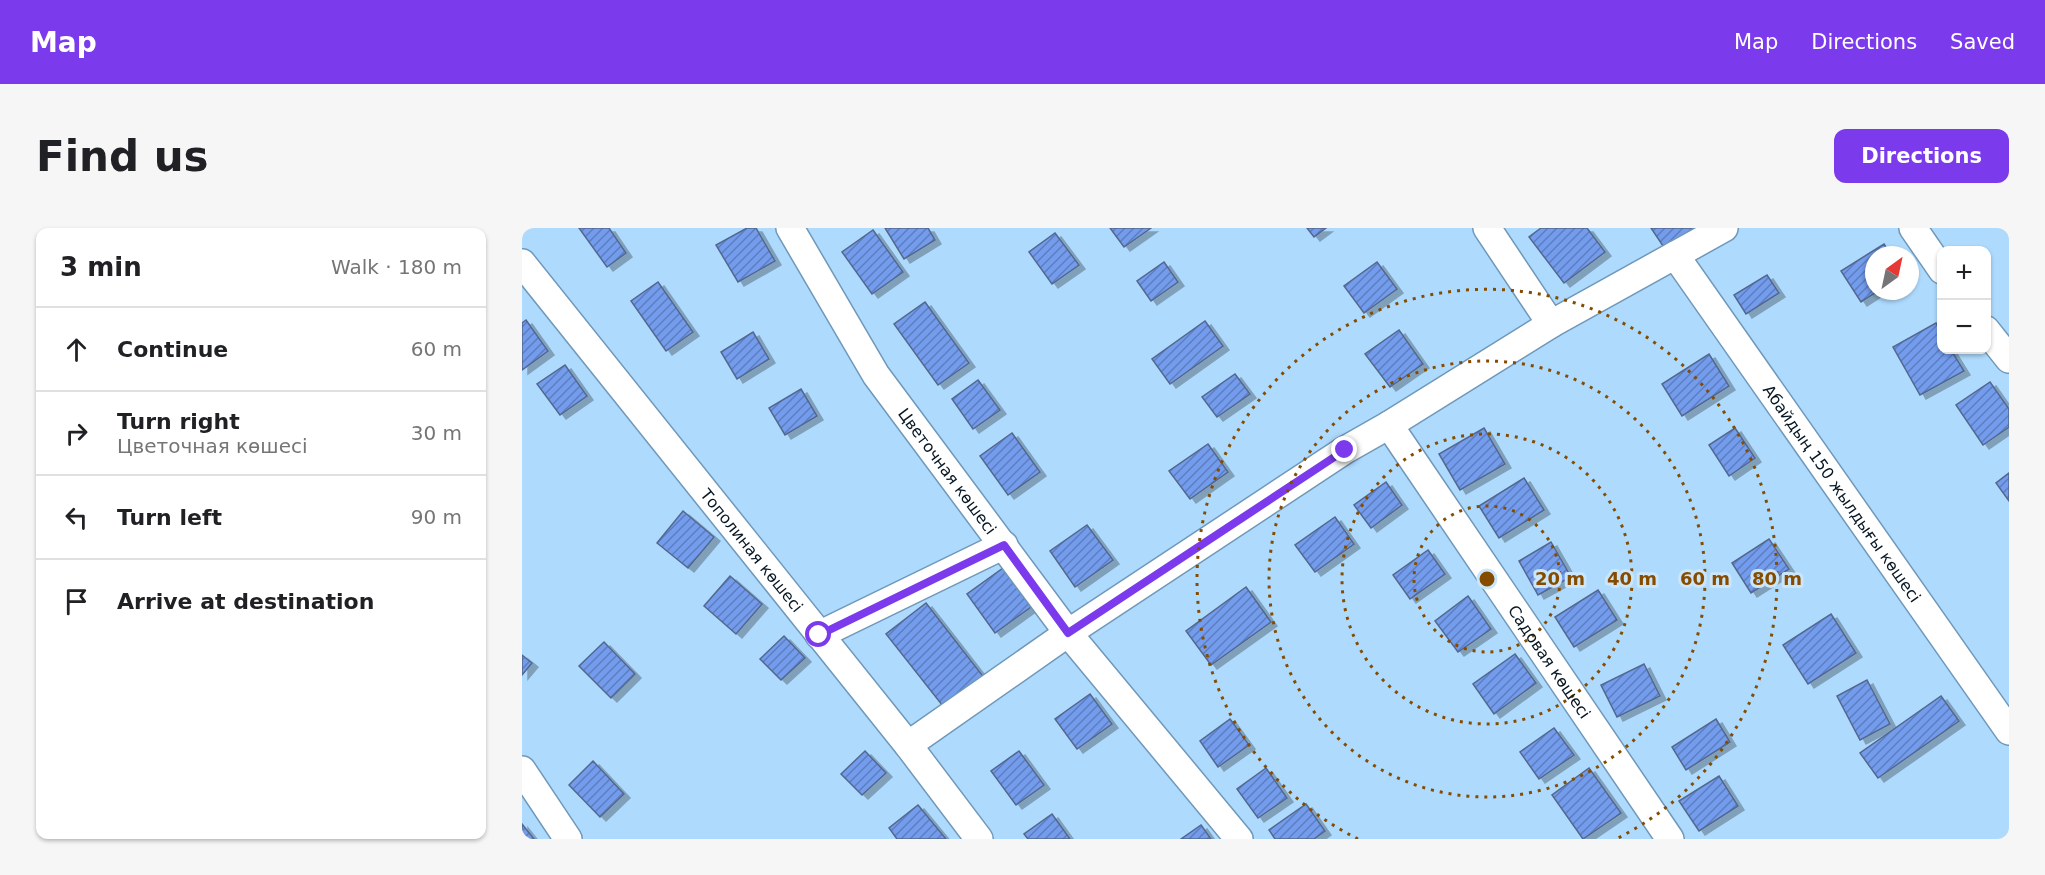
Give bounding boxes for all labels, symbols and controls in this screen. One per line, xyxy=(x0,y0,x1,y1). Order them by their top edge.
text: Map xyxy=(30,26,97,59)
text: Map xyxy=(1734,30,1778,54)
text: Directions xyxy=(1811,30,1917,54)
text: Saved xyxy=(1950,30,2015,54)
button: Directions xyxy=(1834,129,2009,183)
text: Find us xyxy=(36,132,209,181)
north arrow xyxy=(1865,246,1919,300)
map controls xyxy=(1937,246,1991,354)
button: + xyxy=(1937,246,1991,300)
text: 3 min xyxy=(60,252,142,282)
text: Walk · 180 m xyxy=(331,255,462,279)
button: − xyxy=(1937,300,1991,354)
icon: ahead xyxy=(60,333,93,366)
text: Continue xyxy=(117,337,228,362)
text: 60 m xyxy=(411,337,462,361)
street label: Абайдың 150 жылдығы көшесі xyxy=(1759,381,1925,606)
street label: Цветочная көшесі xyxy=(894,404,1001,538)
text: Turn right xyxy=(117,409,240,434)
icon: right xyxy=(60,417,93,450)
text: 30 m xyxy=(411,421,462,445)
text: Цветочная көшесі xyxy=(117,434,308,458)
route end xyxy=(1331,436,1357,462)
street label: Тополиная көшесі xyxy=(696,484,807,616)
icon: left xyxy=(60,501,93,534)
text: Turn left xyxy=(117,505,222,530)
text: 90 m xyxy=(411,505,462,529)
text: 20 m xyxy=(1535,568,1585,589)
text: 40 m xyxy=(1607,568,1657,589)
text: 60 m xyxy=(1680,568,1730,589)
text: 80 m xyxy=(1752,568,1802,589)
centre of rings xyxy=(1477,569,1497,589)
icon: arrive xyxy=(60,585,93,618)
text: Arrive at destination xyxy=(117,589,374,614)
street label: Садовая көшесі xyxy=(1504,601,1595,722)
route start xyxy=(805,621,831,647)

